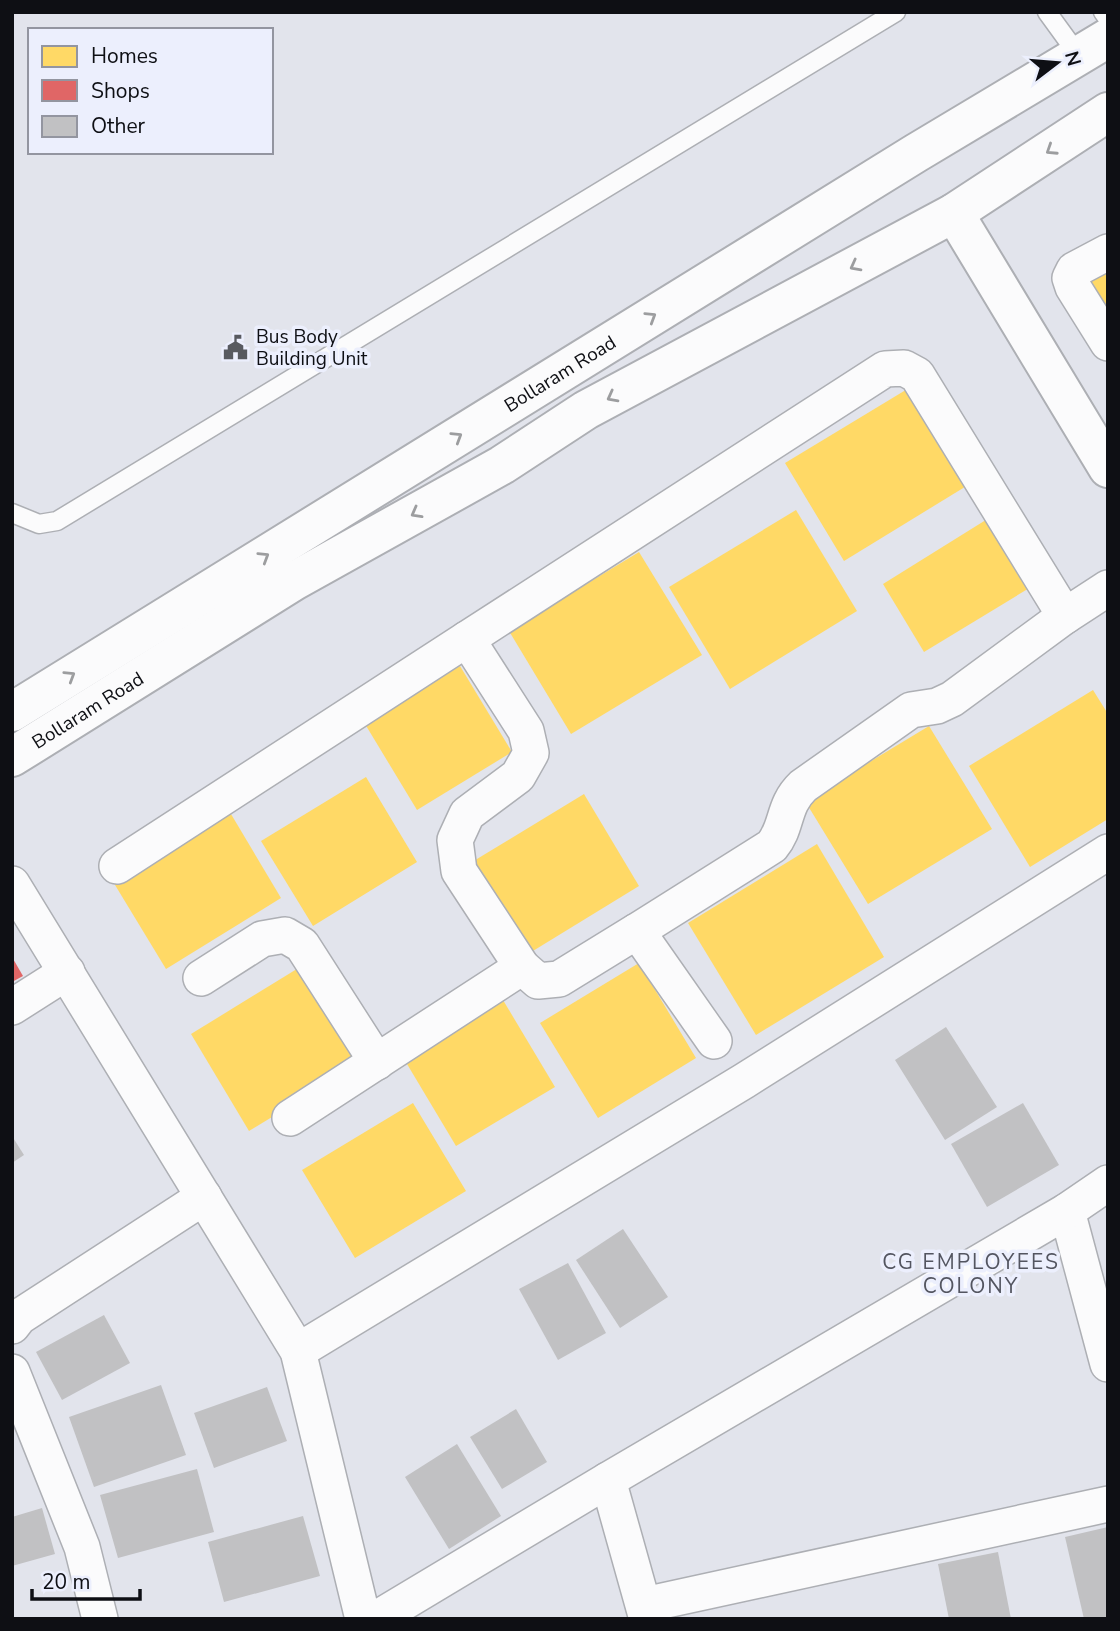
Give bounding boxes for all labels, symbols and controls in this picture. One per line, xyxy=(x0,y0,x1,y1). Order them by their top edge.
legend xyxy=(28,28,273,154)
north arrow xyxy=(1022,28,1092,98)
text: Homes xyxy=(91,42,158,70)
text: N xyxy=(1058,48,1087,69)
text: Shops xyxy=(91,77,150,105)
text: Other xyxy=(91,112,146,140)
one-way arrow xyxy=(1045,141,1058,154)
one-way arrow xyxy=(850,258,863,271)
one-way arrow xyxy=(643,313,656,326)
place label: Bus Body Building Unit xyxy=(256,324,368,372)
street label: Bollaram Road xyxy=(499,330,621,419)
public building icon: Bus Body Building Unit xyxy=(222,333,250,361)
one-way arrow xyxy=(607,388,619,402)
one-way arrow xyxy=(450,433,463,446)
one-way arrow xyxy=(411,505,424,518)
one-way arrow xyxy=(256,552,269,565)
street label: Bollaram Road xyxy=(27,666,149,755)
one-way arrow xyxy=(63,672,76,685)
district label: CG EMPLOYEES COLONY xyxy=(882,1248,1060,1300)
scale bar xyxy=(32,1558,140,1602)
text: 20 m xyxy=(42,1568,91,1596)

